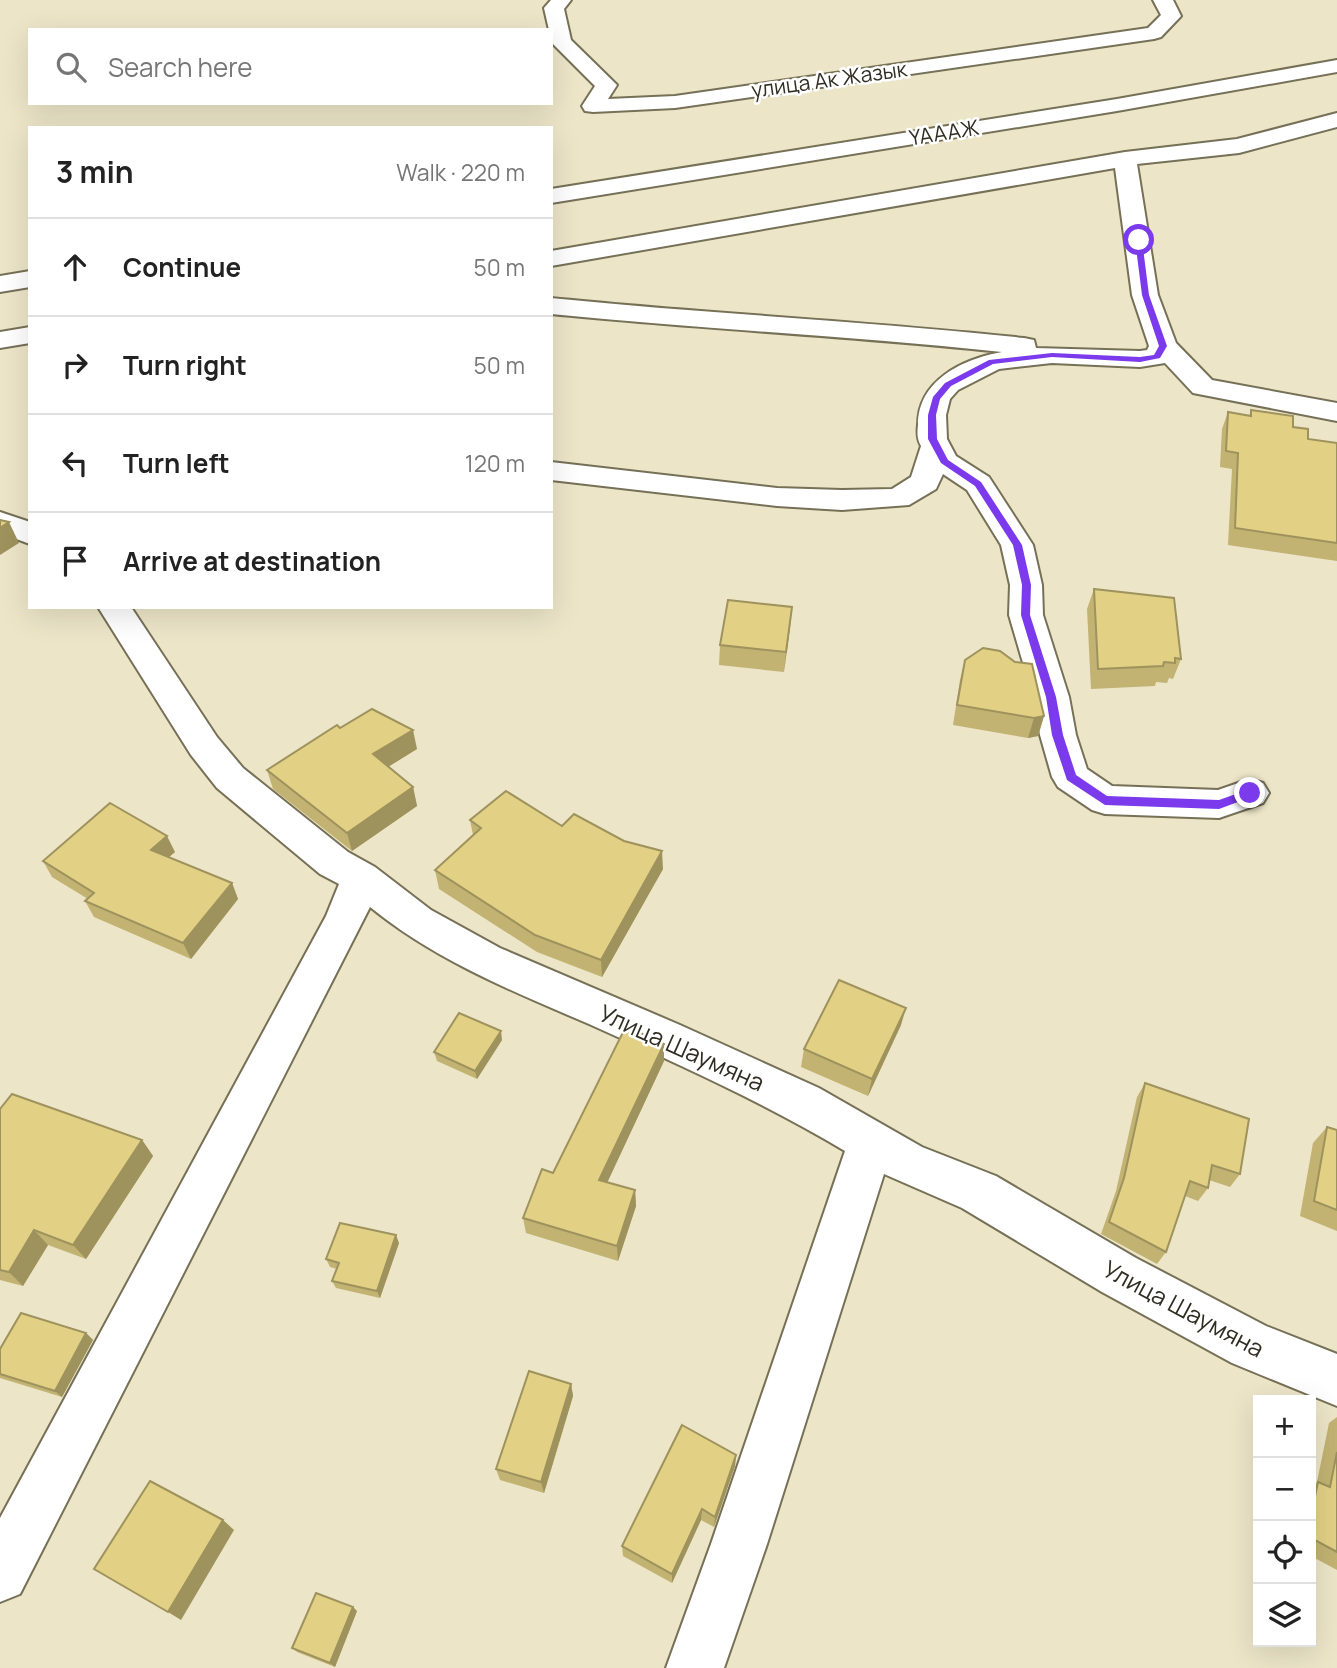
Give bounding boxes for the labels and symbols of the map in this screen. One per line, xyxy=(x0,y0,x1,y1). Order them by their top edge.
street label: улица Ак Жазык xyxy=(749,54,909,104)
street label: ҮАААЖ xyxy=(907,113,981,151)
route start xyxy=(1123,224,1154,255)
route end xyxy=(1234,777,1265,808)
street label: Улица Шаумяна xyxy=(594,996,770,1098)
street label: Улица Шаумяна xyxy=(1098,1252,1270,1364)

